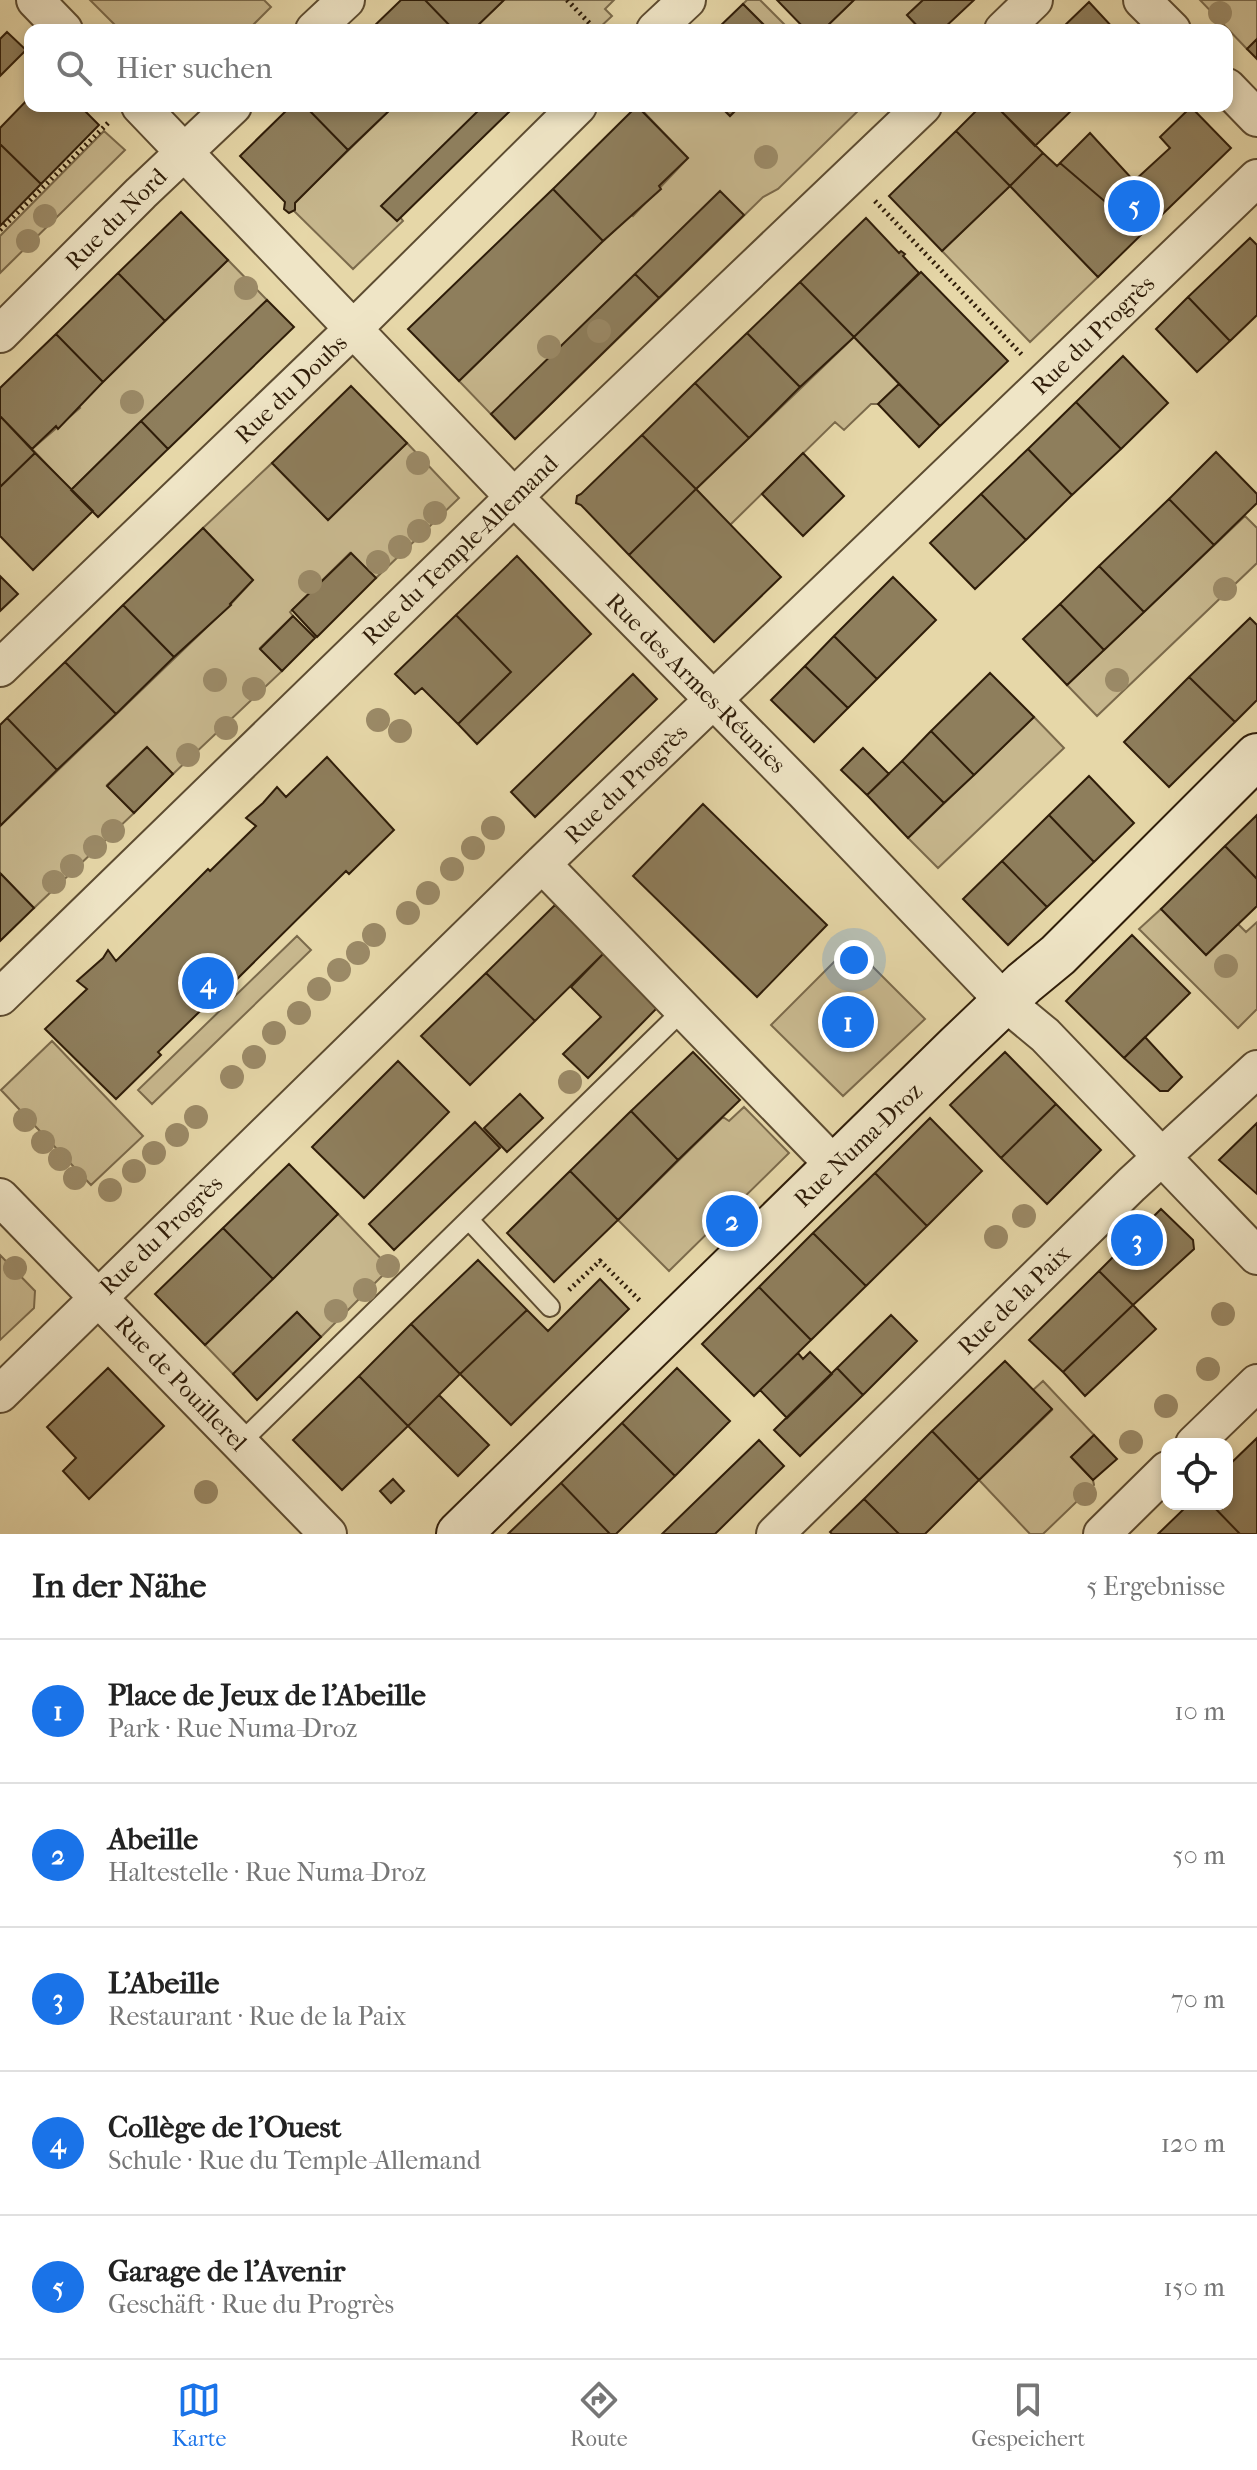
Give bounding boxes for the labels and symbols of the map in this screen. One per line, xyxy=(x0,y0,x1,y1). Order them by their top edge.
street label: Rue du Nord xyxy=(59,162,173,276)
pin: 5 xyxy=(1108,176,1160,236)
street label: Rue du Progrès xyxy=(1026,269,1160,401)
street label: Rue du Doubs xyxy=(229,329,353,449)
street label: Rue du Temple-Allemand xyxy=(356,449,564,651)
street label: Rue des Armes-Réunies xyxy=(600,587,792,779)
street label: Rue du Progrès xyxy=(559,718,693,850)
your location xyxy=(834,940,874,980)
pin: 4 xyxy=(182,953,234,1013)
pin: 1 xyxy=(822,992,874,1052)
street label: Rue Numa-Droz xyxy=(788,1077,928,1213)
street label: Rue du Progrès xyxy=(94,1169,228,1301)
pin: 2 xyxy=(706,1191,758,1251)
pin: 3 xyxy=(1111,1210,1163,1270)
street label: Rue de la Paix xyxy=(952,1239,1076,1361)
street label: Rue de Pouillerel xyxy=(109,1309,253,1457)

